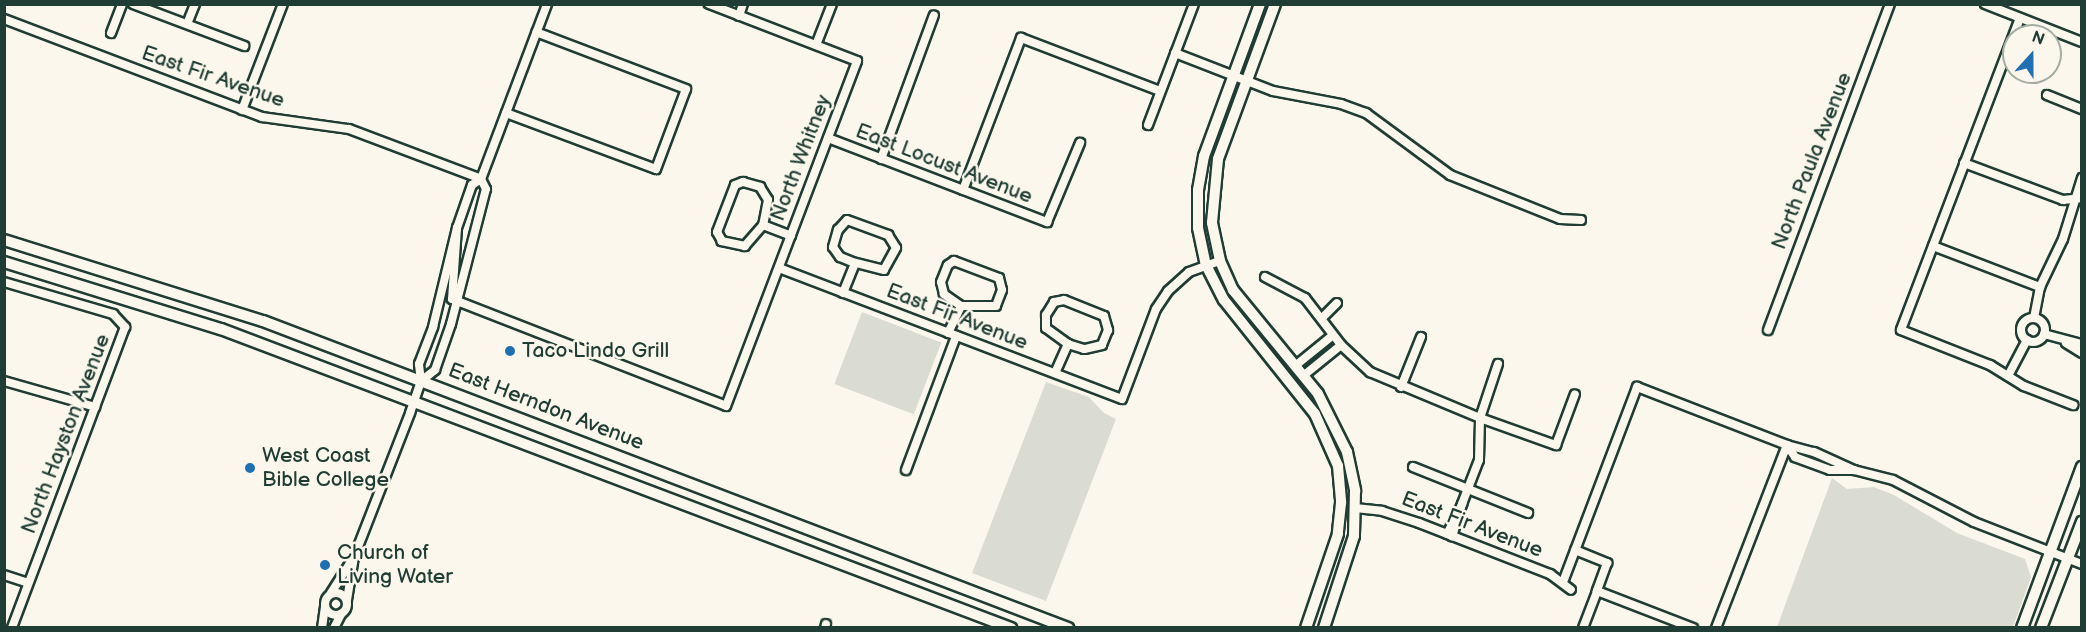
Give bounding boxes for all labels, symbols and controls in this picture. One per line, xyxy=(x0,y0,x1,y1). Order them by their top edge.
north arrow xyxy=(2002,24,2062,84)
text: N xyxy=(2029,28,2047,50)
street label: East Fir Avenue xyxy=(138,41,288,113)
street label: North Paula Avenue xyxy=(1767,69,1857,253)
street label: North Whitney xyxy=(765,91,837,225)
street label: East Locust Avenue xyxy=(852,119,1036,209)
street label: East Fir Avenue xyxy=(883,278,1031,356)
street label: North Hayston Avenue xyxy=(16,331,116,537)
place label: Taco Lindo Grill xyxy=(522,338,669,364)
marker: Taco Lindo Grill xyxy=(503,344,517,358)
street label: East Herndon Avenue xyxy=(445,358,647,456)
place label: West Coast Bible College xyxy=(262,443,389,493)
marker: West Coast Bible College xyxy=(243,461,257,475)
street label: East Fir Avenue xyxy=(1398,486,1546,564)
place label: Church of Living Water xyxy=(337,540,454,590)
marker: Church of Living Water xyxy=(318,558,332,572)

